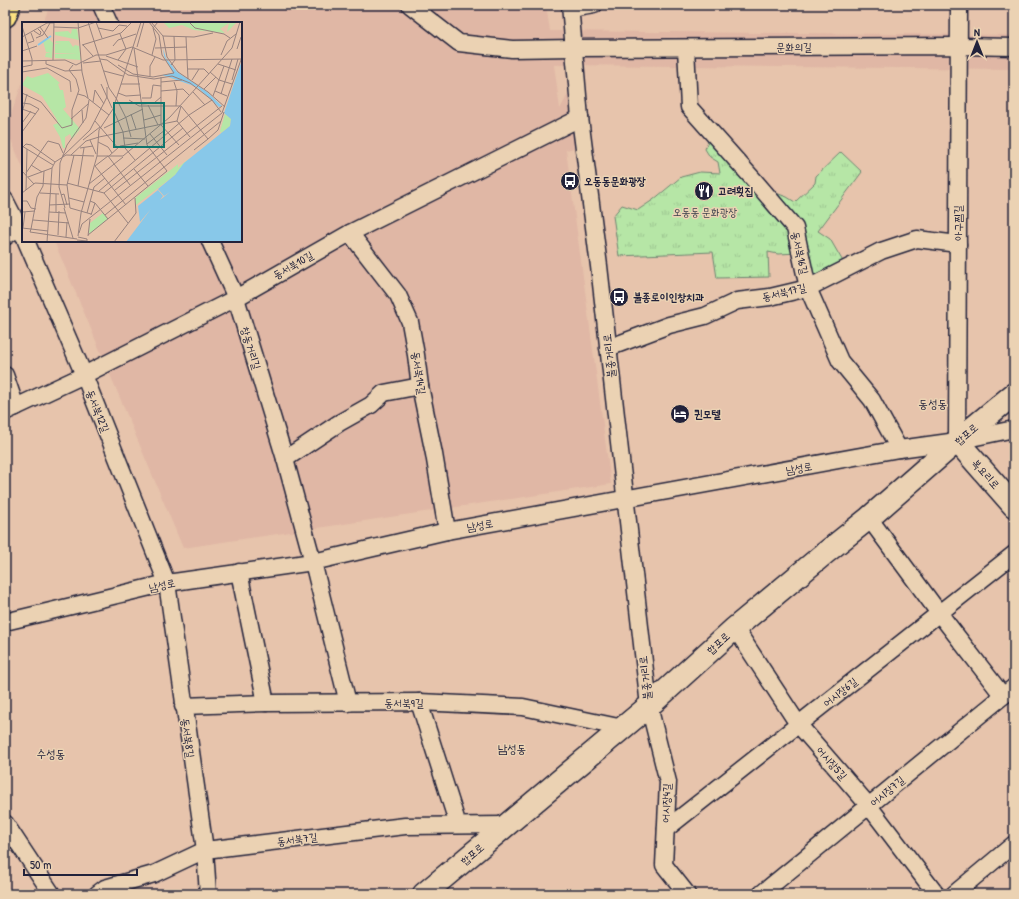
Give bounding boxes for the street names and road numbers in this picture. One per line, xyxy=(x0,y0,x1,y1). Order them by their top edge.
street label: 문화의길 xyxy=(776,40,812,54)
street label: 아구찜길 xyxy=(951,205,965,241)
street label: 동서북16길 xyxy=(788,230,812,276)
street label: 동서북10길 xyxy=(270,248,316,282)
street label: 동서북17길 xyxy=(761,280,808,304)
street label: 창동거리길 xyxy=(238,325,264,371)
street label: 불종거리로 xyxy=(600,333,618,379)
street label: 동서북14길 xyxy=(409,350,429,396)
street label: 동서북12길 xyxy=(83,388,113,434)
street label: 합포로 xyxy=(951,420,981,448)
street label: 복요리로 xyxy=(969,456,1003,492)
street label: 남성로 xyxy=(785,459,813,477)
street label: 남성로 xyxy=(466,516,494,534)
street label: 남성로 xyxy=(148,575,177,595)
street label: 합포로 xyxy=(703,629,733,657)
street label: 불종거리로 xyxy=(636,655,654,701)
street label: 어시장6길 xyxy=(820,674,860,710)
street label: 동서북9길 xyxy=(384,696,424,710)
street label: 동서북8길 xyxy=(178,717,198,759)
street label: 어시장5길 xyxy=(814,743,851,783)
street label: 어시장7길 xyxy=(867,773,907,809)
street label: 어시장4길 xyxy=(658,783,674,823)
street label: 동서북7길 xyxy=(276,830,318,848)
street label: 합포로 xyxy=(457,840,487,868)

